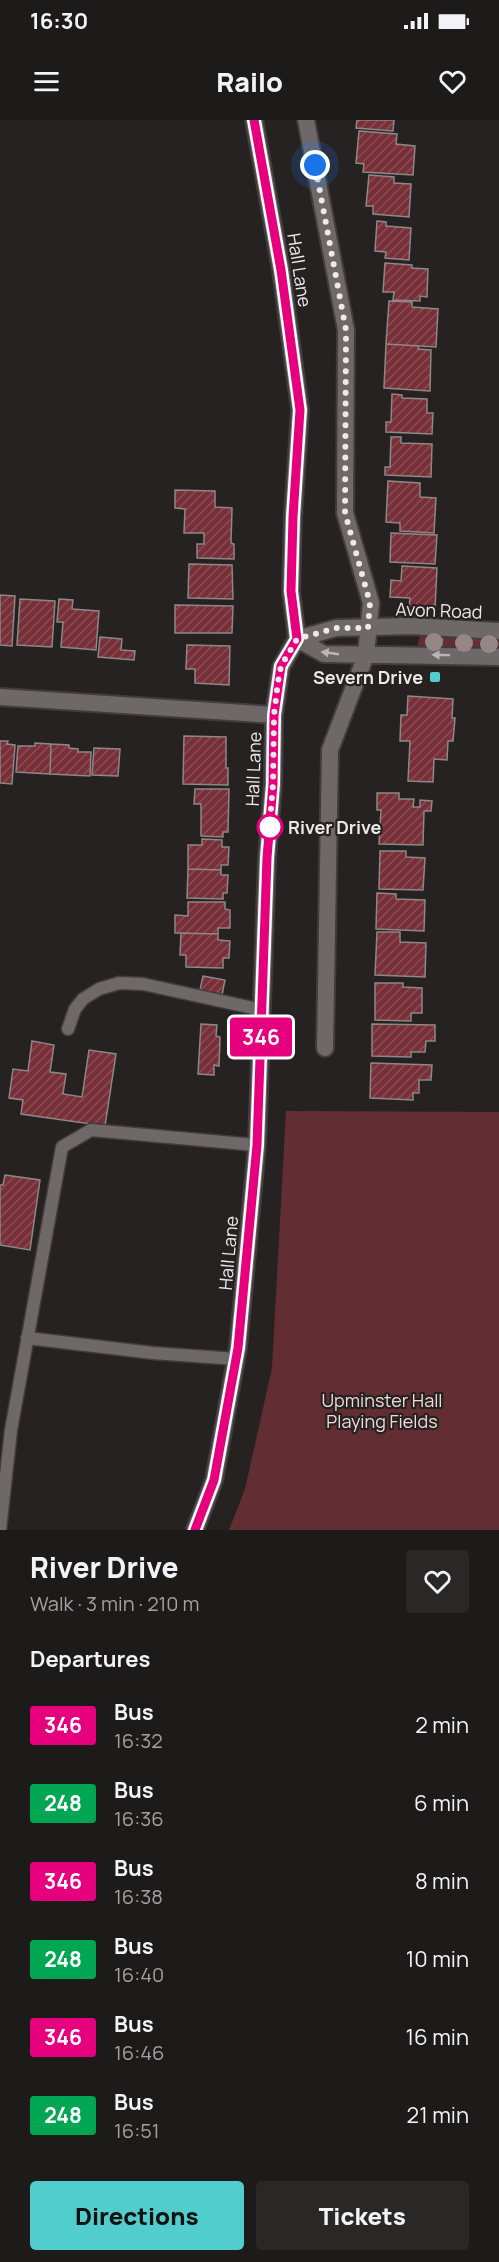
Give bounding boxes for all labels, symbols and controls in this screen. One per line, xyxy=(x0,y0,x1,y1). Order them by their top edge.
text: 16:30 xyxy=(30,6,88,36)
text: Railo xyxy=(216,63,283,100)
icon: menu xyxy=(30,65,63,98)
icon: heart xyxy=(436,65,469,98)
your location xyxy=(300,150,330,180)
street label: Hall Lane xyxy=(282,231,318,309)
street label: Avon Road xyxy=(395,596,483,624)
one-way arrow xyxy=(320,649,339,658)
one-way arrow xyxy=(431,651,450,660)
place label: Severn Drive xyxy=(313,665,423,689)
marker: Severn Drive xyxy=(428,670,442,684)
street label: Hall Lane xyxy=(240,731,266,807)
marker: River Drive xyxy=(257,814,283,840)
place label: River Drive xyxy=(288,815,382,839)
line badge: 346 xyxy=(226,1018,296,1056)
text: 346 xyxy=(242,1023,280,1051)
street label: Hall Lane xyxy=(213,1215,243,1291)
park label: Upminster Hall Playing Fields xyxy=(321,1388,443,1433)
text: River Drive xyxy=(30,1548,179,1586)
button: heart xyxy=(406,1550,469,1613)
text: Walk · 3 min · 210 m xyxy=(30,1590,200,1617)
text: Departures xyxy=(30,1644,150,1674)
text: Bus xyxy=(114,1697,154,1727)
text: 2 min xyxy=(415,1710,469,1740)
text: 346 xyxy=(44,1711,82,1739)
text: 16:32 xyxy=(114,1727,163,1754)
text: Bus xyxy=(114,1775,154,1805)
text: 6 min xyxy=(414,1788,469,1818)
text: 248 xyxy=(44,1789,82,1817)
text: 16:36 xyxy=(114,1805,164,1832)
text: Bus xyxy=(114,1853,154,1883)
text: 8 min xyxy=(415,1866,469,1896)
text: 346 xyxy=(44,1867,82,1895)
text: 16:38 xyxy=(114,1883,163,1910)
text: Bus xyxy=(114,1931,154,1961)
text: 10 min xyxy=(406,1944,469,1974)
text: 248 xyxy=(44,1945,82,1973)
text: 16:40 xyxy=(114,1961,164,1988)
text: Bus xyxy=(114,2009,154,2039)
text: 16 min xyxy=(406,2022,469,2052)
text: 346 xyxy=(44,2023,82,2051)
text: 16:46 xyxy=(114,2039,164,2066)
text: Bus xyxy=(114,2087,154,2117)
text: 21 min xyxy=(407,2100,469,2130)
text: 248 xyxy=(44,2101,82,2129)
text: 16:51 xyxy=(114,2117,160,2144)
button: Directions xyxy=(30,2181,244,2250)
button: Tickets xyxy=(256,2181,469,2250)

